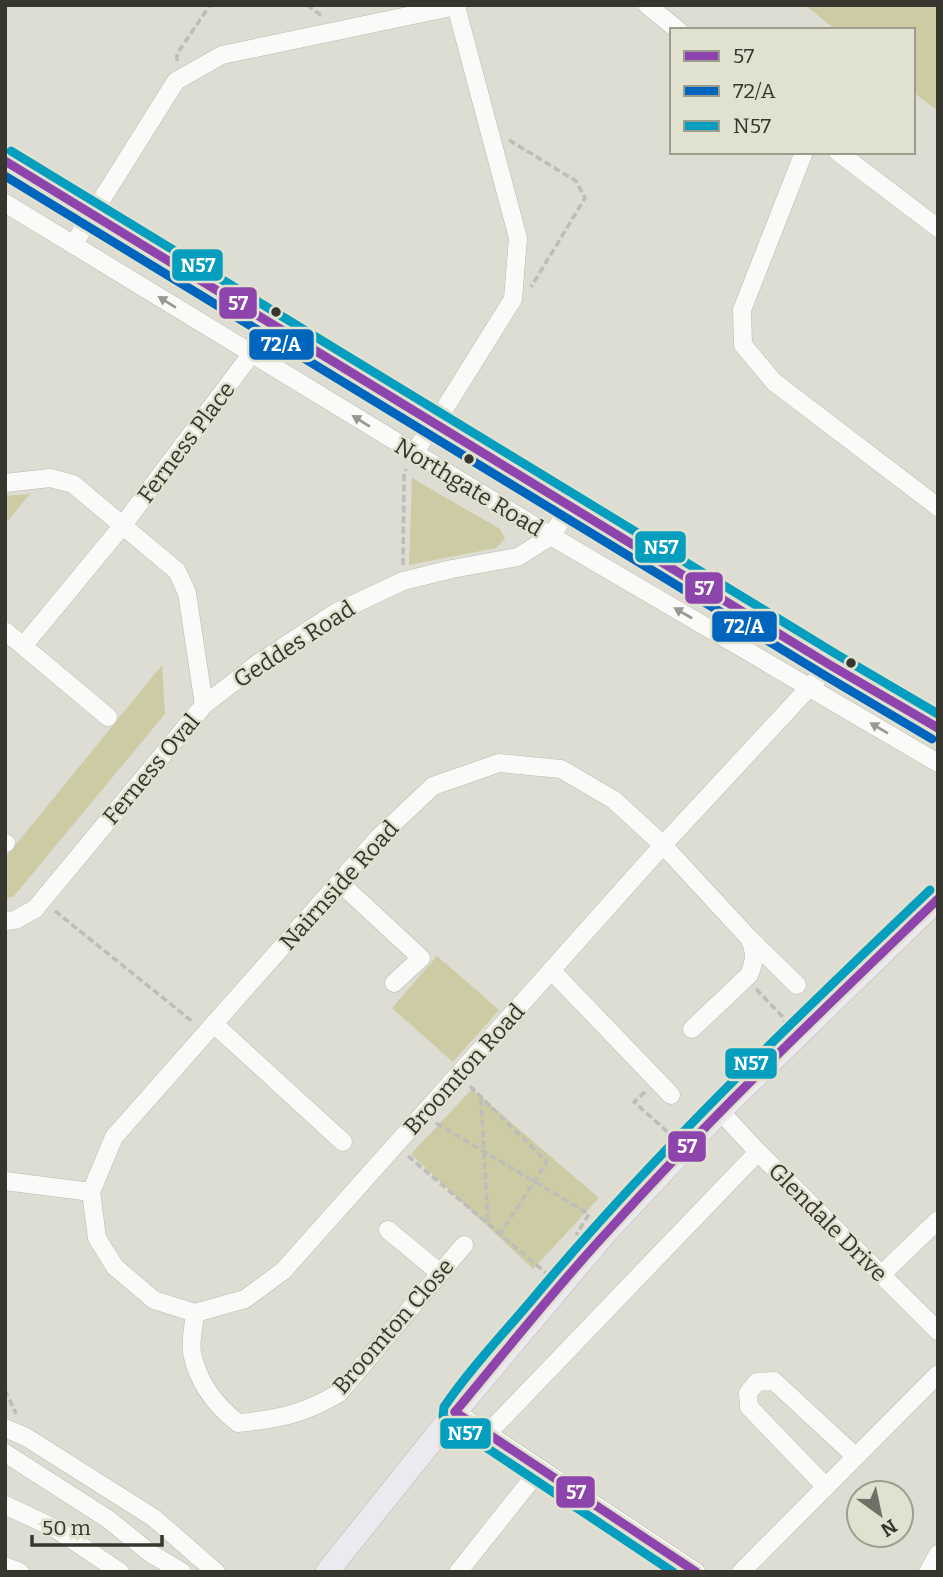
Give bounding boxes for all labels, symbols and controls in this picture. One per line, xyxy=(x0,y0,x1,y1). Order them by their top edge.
legend xyxy=(670,28,915,154)
text: 57 xyxy=(733,43,755,69)
text: 72/A xyxy=(733,78,776,104)
text: N57 xyxy=(733,113,771,139)
line badge: N57 xyxy=(171,248,224,282)
text: N57 xyxy=(181,254,215,277)
line badge: 57 xyxy=(218,286,258,320)
text: 57 xyxy=(228,292,248,315)
one-way arrow xyxy=(158,296,177,309)
unlabelled marker xyxy=(269,305,283,319)
line badge: 72/A xyxy=(248,328,315,361)
text: 72/A xyxy=(261,333,302,356)
street label: Ferness Place xyxy=(131,376,241,508)
one-way arrow xyxy=(351,415,371,428)
street label: Northgate Road xyxy=(390,432,549,542)
unlabelled marker xyxy=(462,452,476,466)
line badge: N57 xyxy=(634,530,687,564)
text: N57 xyxy=(644,536,678,559)
line badge: 57 xyxy=(684,571,724,605)
text: 57 xyxy=(694,577,714,600)
street label: Geddes Road xyxy=(228,594,360,694)
one-way arrow xyxy=(673,607,692,619)
line badge: 72/A xyxy=(711,610,778,643)
text: 72/A xyxy=(724,615,765,638)
unlabelled marker xyxy=(844,656,858,670)
street label: Ferness Oval xyxy=(97,708,206,830)
one-way arrow xyxy=(869,722,889,734)
street label: Nairnside Road xyxy=(274,814,405,955)
street label: Broomton Road xyxy=(398,997,530,1140)
line badge: N57 xyxy=(724,1047,778,1080)
text: N57 xyxy=(734,1052,768,1075)
line badge: 57 xyxy=(667,1130,707,1163)
text: 57 xyxy=(677,1135,697,1158)
street label: Glendale Drive xyxy=(763,1157,893,1287)
street label: Broomton Close xyxy=(327,1253,459,1399)
line badge: N57 xyxy=(439,1417,492,1450)
text: N57 xyxy=(448,1422,482,1445)
line badge: 57 xyxy=(555,1475,596,1509)
north arrow xyxy=(845,1479,915,1549)
text: 57 xyxy=(566,1481,586,1504)
scale bar xyxy=(32,1504,161,1548)
text: N xyxy=(876,1514,901,1542)
text: 50 m xyxy=(42,1515,91,1541)

